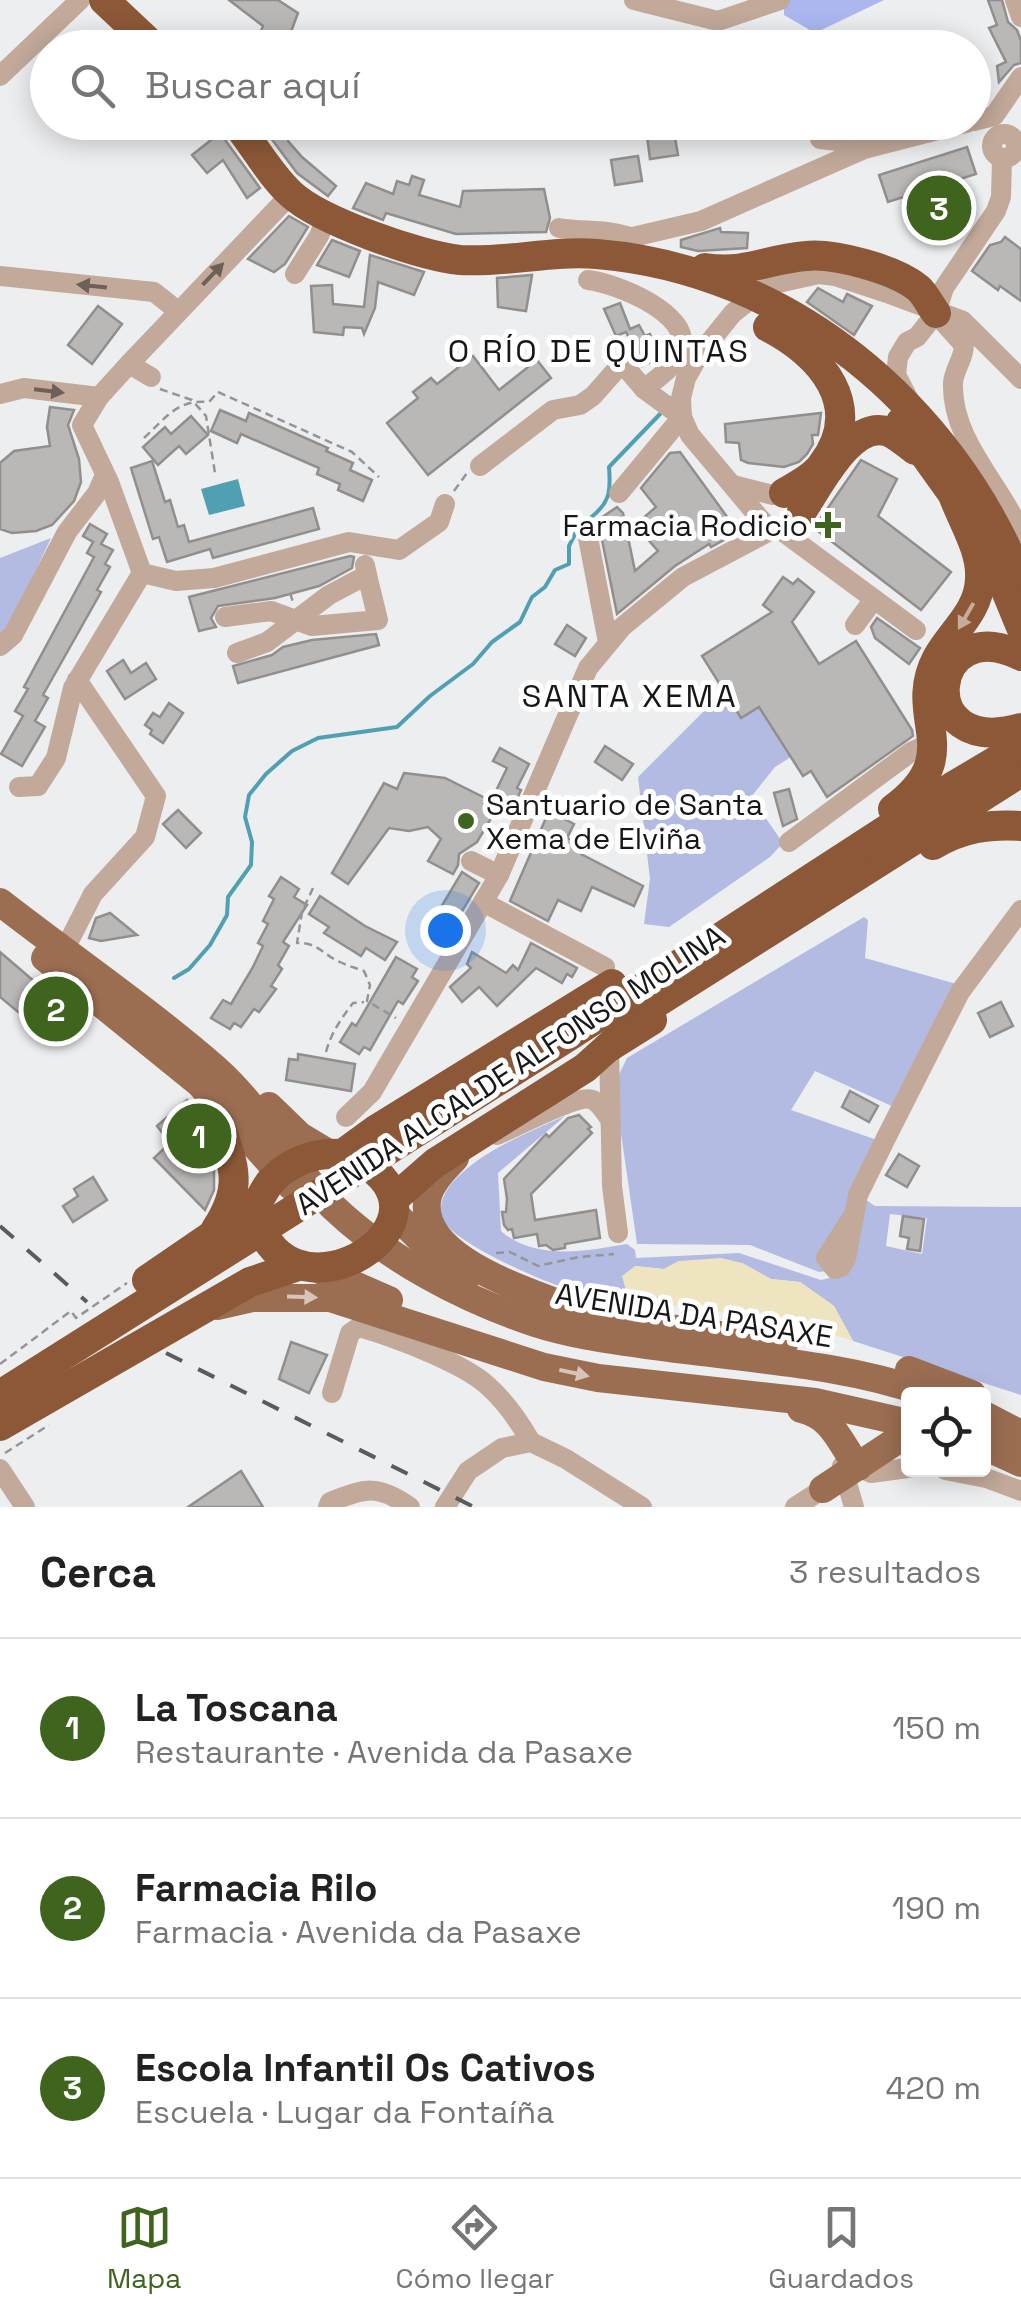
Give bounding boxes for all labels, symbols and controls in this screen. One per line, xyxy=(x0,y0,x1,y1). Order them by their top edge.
search box xyxy=(30,30,991,140)
icon: search xyxy=(65,58,120,113)
text: Buscar aquí xyxy=(145,61,360,109)
pin: 3 xyxy=(906,170,972,246)
one-way arrow xyxy=(201,263,224,287)
one-way arrow xyxy=(76,277,108,293)
district label: O RÍO DE QUINTAS xyxy=(448,331,750,371)
one-way arrow xyxy=(34,383,66,399)
place label: Farmacia Rodicio xyxy=(563,506,808,545)
marker: Farmacia Rodicio xyxy=(817,514,839,536)
one-way arrow xyxy=(957,602,975,630)
district label: SANTA XEMA xyxy=(522,676,738,716)
place label: Santuario de Santa Xema de Elviña xyxy=(486,785,763,858)
marker: Santuario de Santa Xema de Elviña xyxy=(455,810,477,832)
your location xyxy=(420,905,471,956)
street label: AVENIDA ALCALDE ALFONSO MOLINA xyxy=(288,916,732,1224)
pin: 2 xyxy=(23,972,88,1046)
pin: 1 xyxy=(166,1098,232,1174)
street label: AVENIDA DA PASAXE xyxy=(553,1274,835,1356)
one-way arrow xyxy=(286,1289,318,1305)
one-way arrow xyxy=(559,1366,590,1382)
map controls xyxy=(901,1387,991,1477)
button: locate xyxy=(901,1387,991,1477)
text: Cerca xyxy=(40,1546,156,1599)
text: 3 resultados xyxy=(789,1552,981,1592)
text: La Toscana xyxy=(135,1684,338,1732)
text: 1 xyxy=(65,1708,80,1748)
text: 150 m xyxy=(892,1708,981,1748)
text: Restaurante · Avenida da Pasaxe xyxy=(135,1732,633,1772)
text: Farmacia Rilo xyxy=(135,1864,378,1912)
text: 2 xyxy=(63,1888,82,1928)
text: 190 m xyxy=(892,1888,981,1928)
text: Farmacia · Avenida da Pasaxe xyxy=(135,1912,582,1952)
text: Escola Infantil Os Cativos xyxy=(135,2044,596,2092)
text: 3 xyxy=(63,2068,82,2108)
text: 420 m xyxy=(885,2068,981,2108)
text: Escuela · Lugar da Fontaíña xyxy=(135,2092,555,2132)
tab: Mapa xyxy=(107,2200,181,2296)
tab: Cómo llegar xyxy=(396,2200,554,2296)
tab: Guardados xyxy=(768,2200,914,2296)

